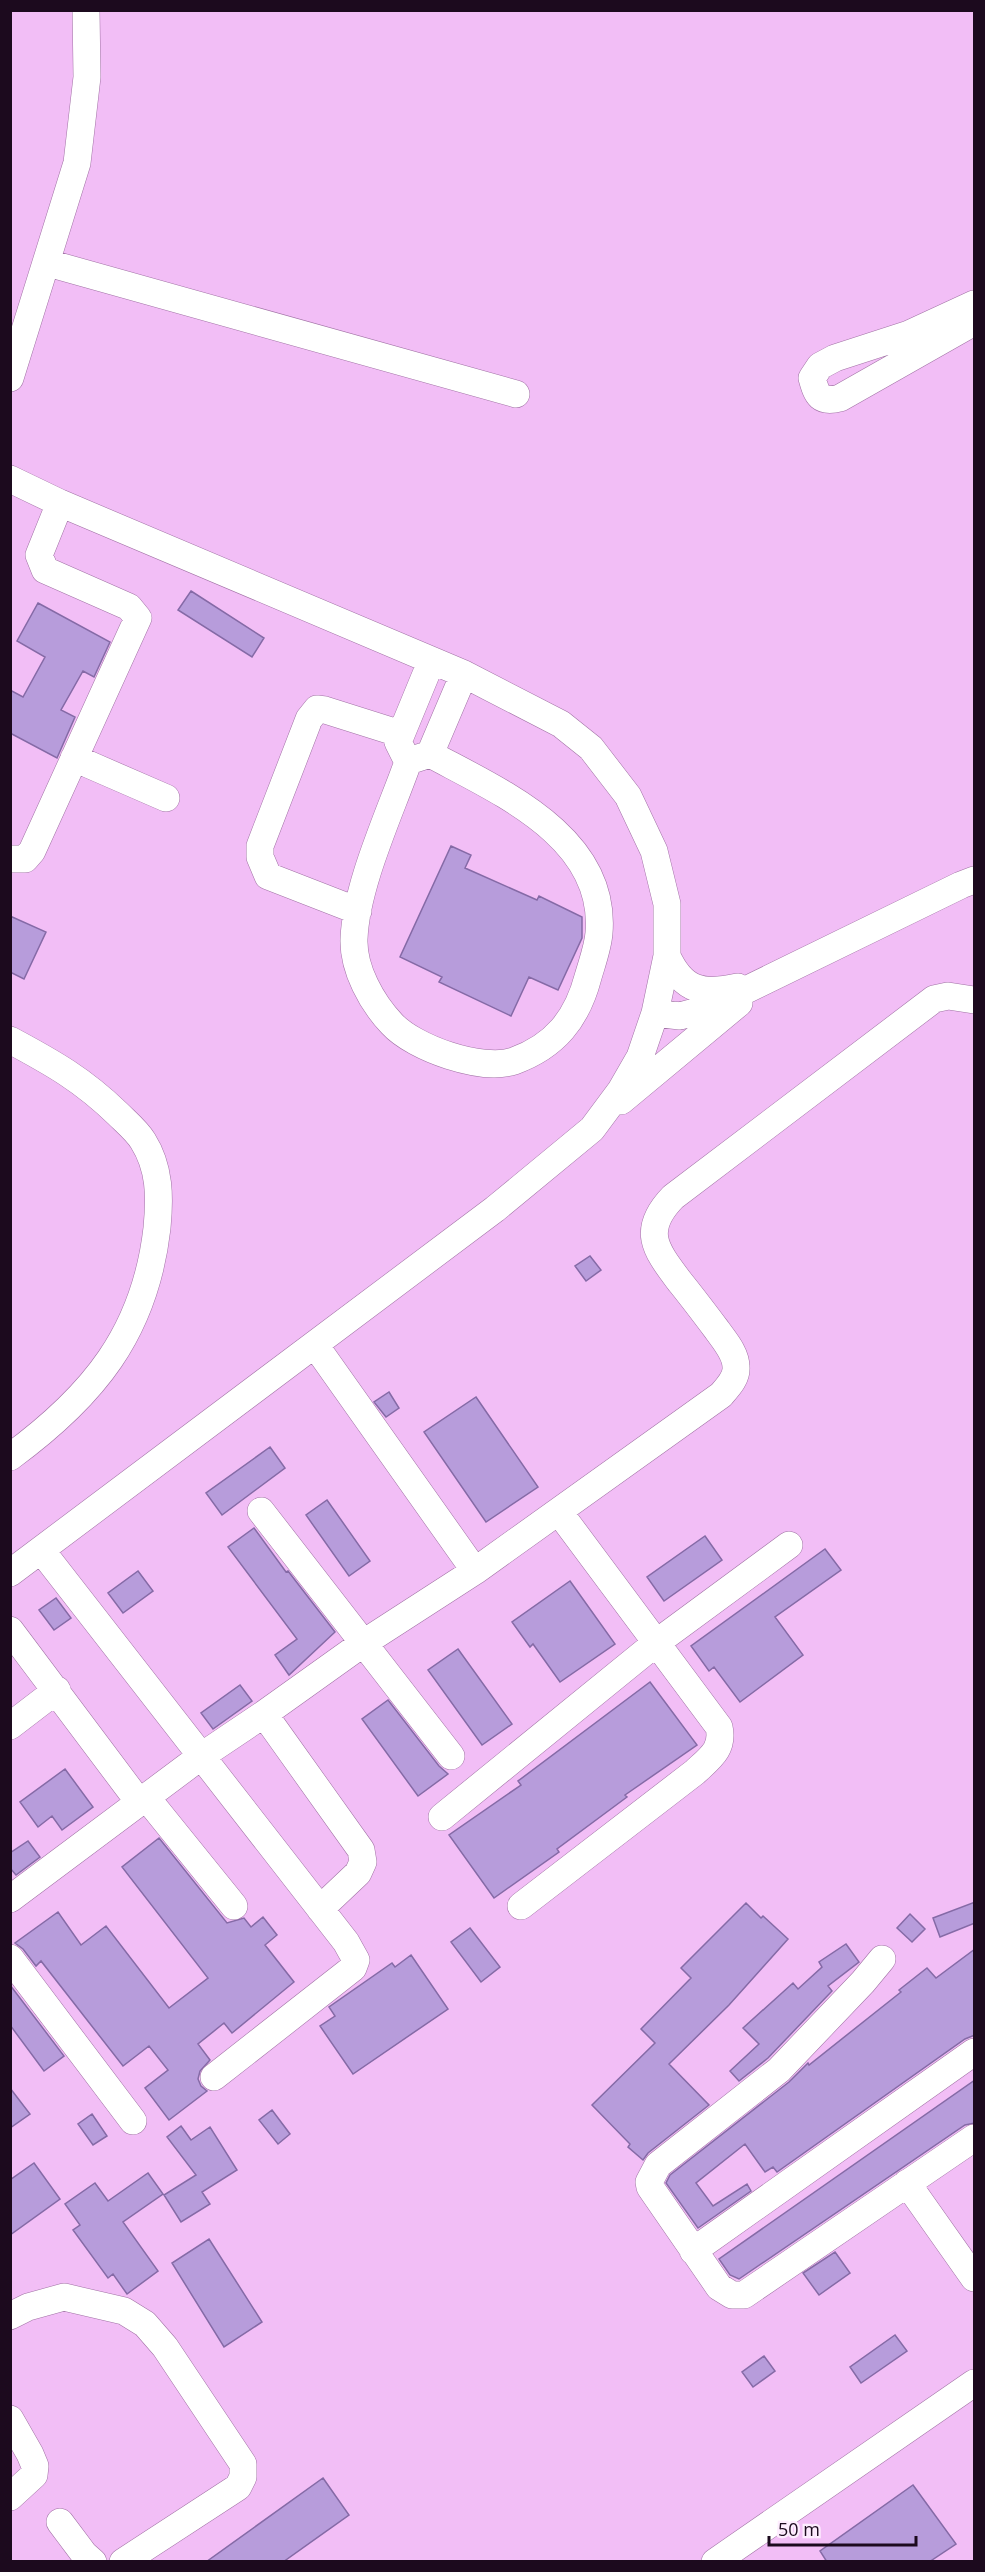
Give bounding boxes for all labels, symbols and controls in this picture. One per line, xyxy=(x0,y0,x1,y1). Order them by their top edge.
scale bar xyxy=(769,2509,916,2547)
text: 50 m xyxy=(778,2517,820,2541)

